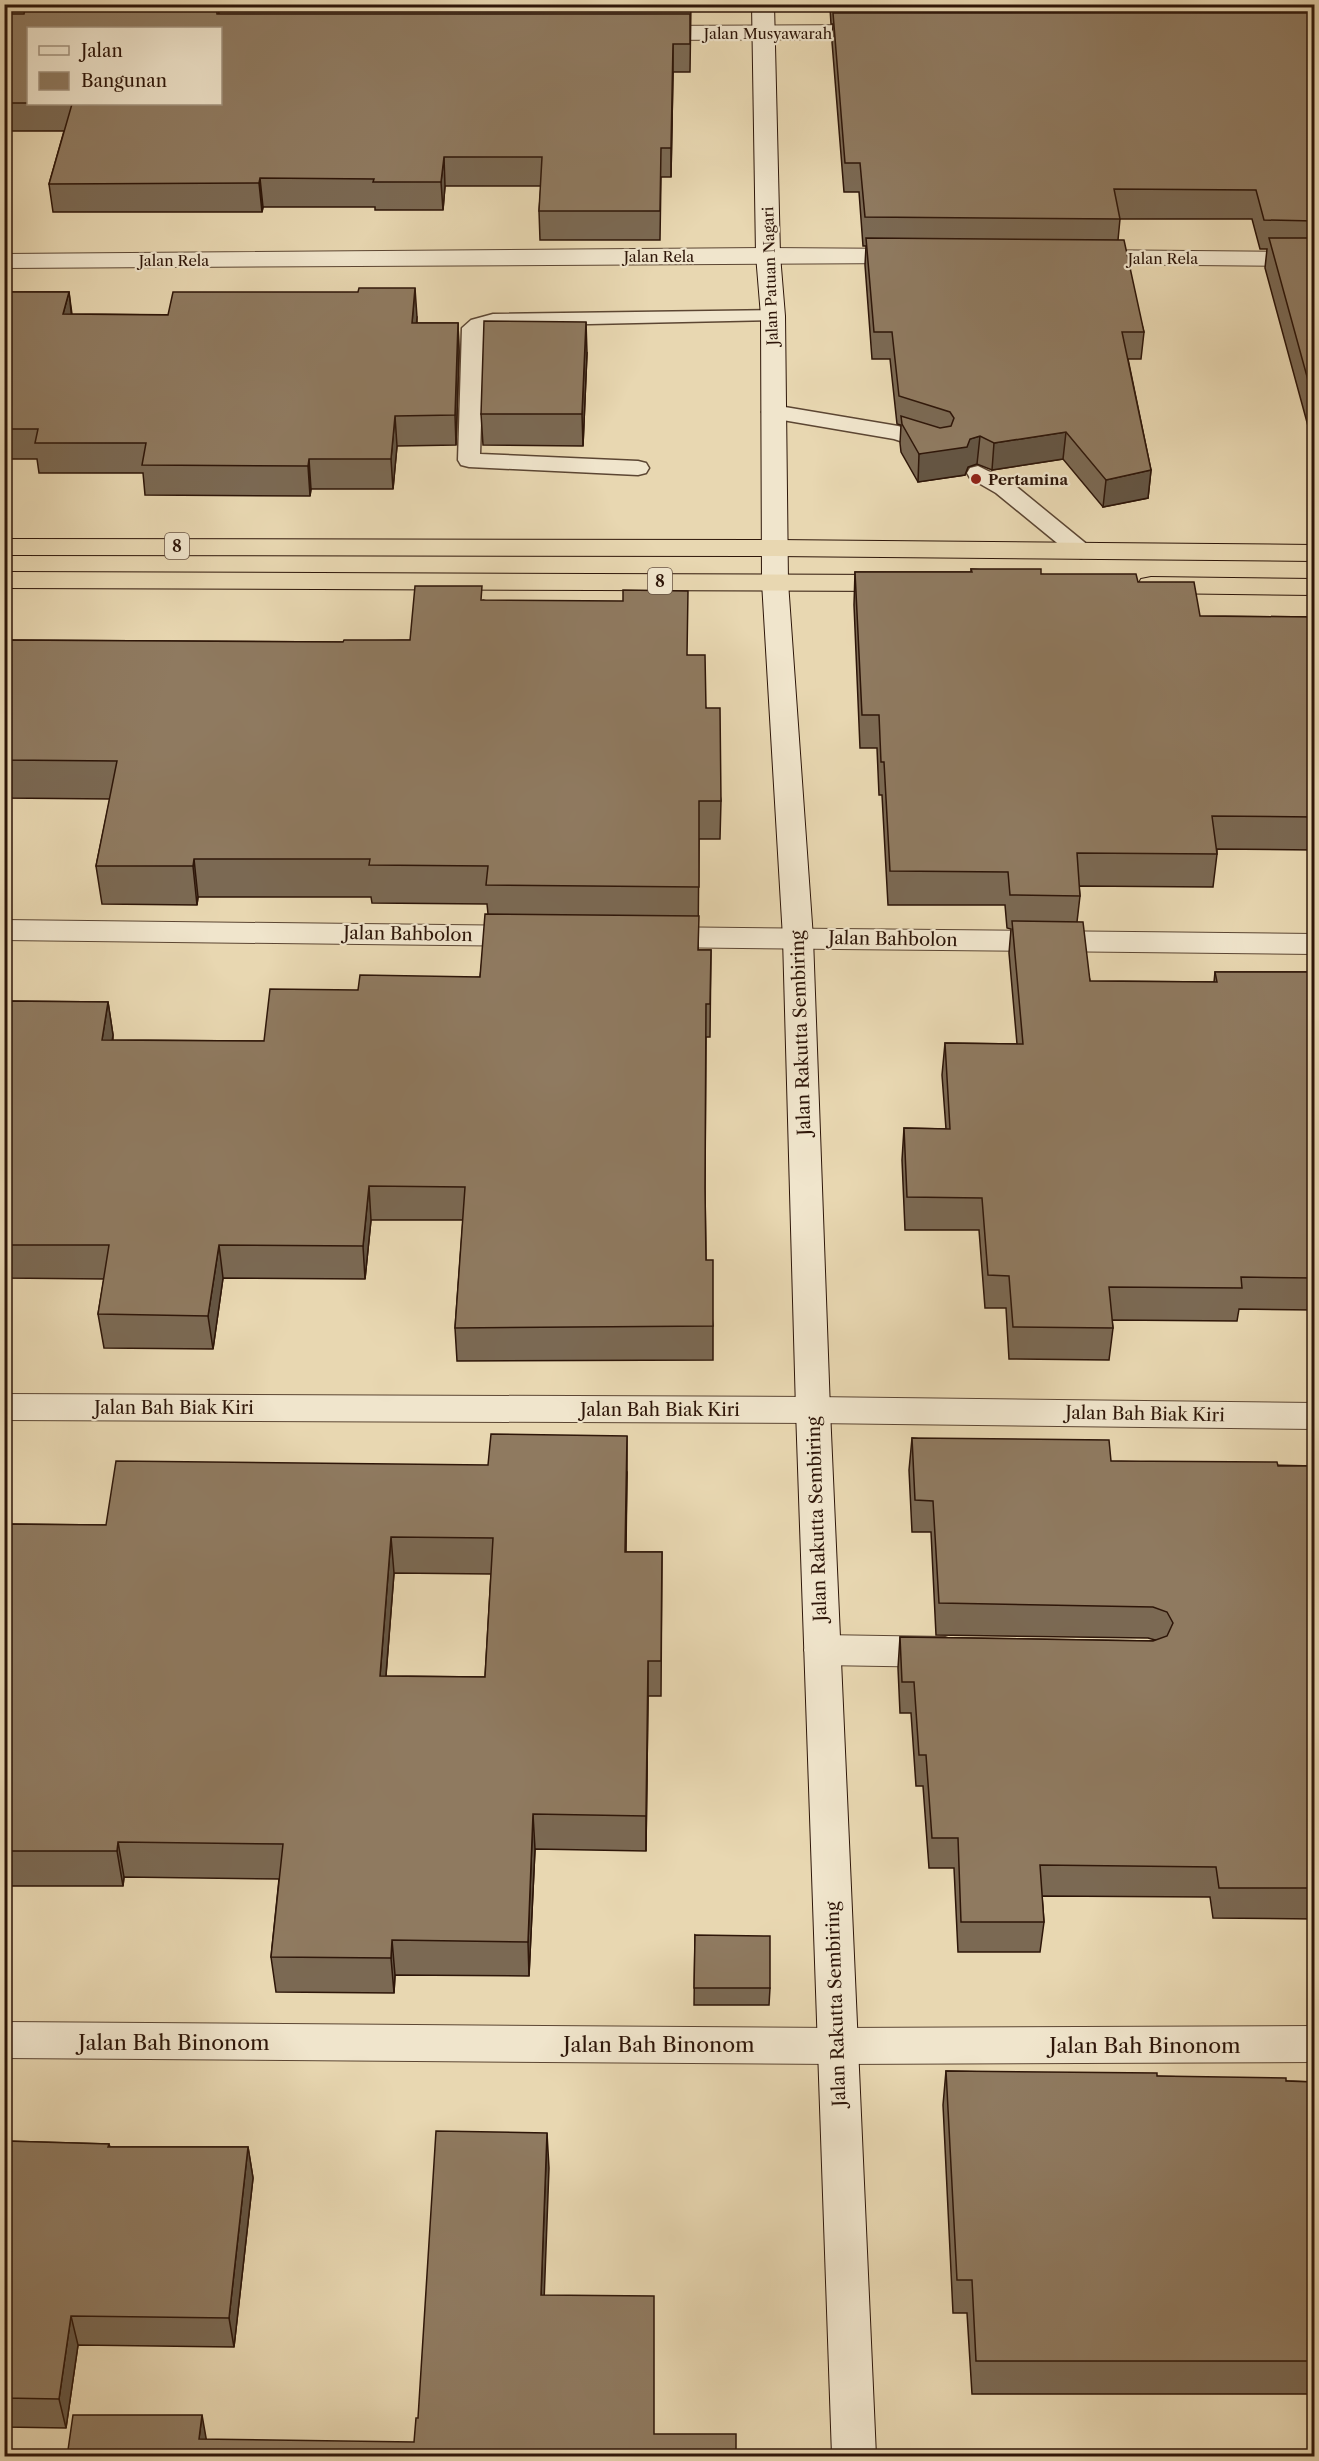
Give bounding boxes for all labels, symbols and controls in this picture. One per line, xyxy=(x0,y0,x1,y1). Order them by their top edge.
street label: Jalan Musyawarah xyxy=(702,24,833,43)
legend xyxy=(27,27,222,105)
text: Jalan xyxy=(78,40,123,62)
text: Bangunan xyxy=(81,70,167,92)
street label: Jalan Patuan Nagari xyxy=(758,206,782,348)
street label: Jalan Rela xyxy=(622,247,694,266)
street label: Jalan Rela xyxy=(1126,249,1198,268)
street label: Jalan Rela xyxy=(137,251,209,270)
place label: Pertamina xyxy=(988,470,1069,489)
marker: Pertamina xyxy=(969,472,983,486)
road number: 8 xyxy=(165,533,189,559)
road number: 8 xyxy=(648,568,672,594)
street label: Jalan Bahbolon xyxy=(340,922,473,946)
street label: Jalan Bahbolon xyxy=(825,927,958,951)
street label: Jalan Rakutta Sembiring xyxy=(786,930,816,1139)
street label: Jalan Bah Biak Kiri xyxy=(91,1397,254,1419)
street label: Jalan Bah Biak Kiri xyxy=(577,1399,740,1421)
street label: Jalan Bah Biak Kiri xyxy=(1062,1402,1225,1426)
street label: Jalan Rakutta Sembiring xyxy=(802,1416,832,1625)
street label: Jalan Rakutta Sembiring xyxy=(821,1901,851,2110)
street label: Jalan Bah Binonom xyxy=(75,2030,270,2055)
street label: Jalan Bah Binonom xyxy=(560,2032,755,2057)
street label: Jalan Bah Binonom xyxy=(1046,2033,1241,2058)

